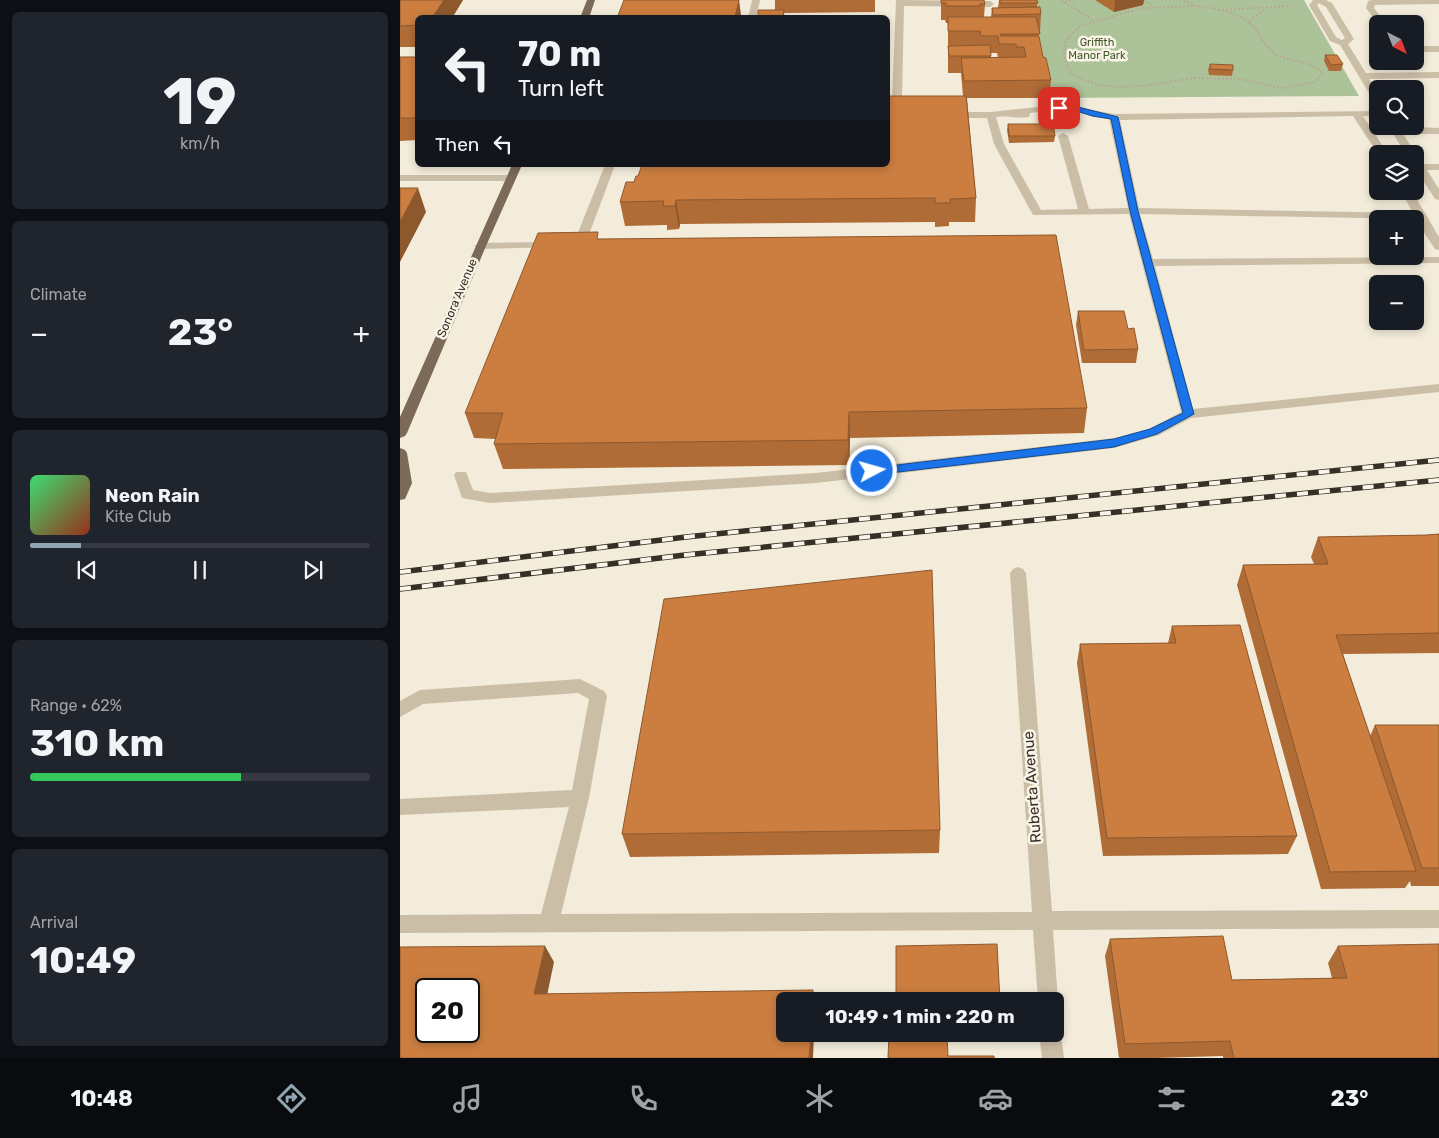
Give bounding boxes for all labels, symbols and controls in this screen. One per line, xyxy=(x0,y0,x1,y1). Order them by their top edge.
north arrow xyxy=(1369,15,1424,70)
map controls xyxy=(1369,15,1424,330)
text: 70 m xyxy=(518,33,601,75)
icon: left xyxy=(435,35,500,100)
park label: Griffith Manor Park xyxy=(1068,36,1126,62)
text: 19 xyxy=(163,63,237,140)
text: Turn left xyxy=(518,75,604,102)
button: search xyxy=(1369,80,1424,135)
pin xyxy=(1038,87,1080,129)
icon: arrive xyxy=(1045,94,1073,122)
icon: left xyxy=(489,130,517,158)
text: Then xyxy=(435,133,479,156)
text: km/h xyxy=(180,134,220,153)
button: layers xyxy=(1369,145,1424,200)
button: + xyxy=(1369,210,1424,265)
street label: Sonora Avenue xyxy=(434,256,480,340)
button: − xyxy=(1369,275,1424,330)
text: Climate xyxy=(30,285,87,304)
text: 23° xyxy=(168,309,233,355)
text: − xyxy=(30,317,48,350)
text: + xyxy=(353,317,370,350)
position arrow xyxy=(845,444,897,496)
text: Neon Rain xyxy=(105,484,200,507)
text: Kite Club xyxy=(105,507,171,526)
icon: previous xyxy=(73,556,101,584)
icon: pause xyxy=(186,556,214,584)
icon: next xyxy=(299,556,327,584)
text: Range · 62% xyxy=(30,696,122,715)
text: 310 km xyxy=(30,720,164,766)
street label: Ruberta Avenue xyxy=(1019,731,1045,843)
text: Arrival xyxy=(30,913,78,932)
text: 10:49 xyxy=(30,937,136,983)
speed limit sign: 20 xyxy=(415,978,480,1043)
text: 10:49 · 1 min · 220 m xyxy=(825,1005,1015,1028)
icon: directions xyxy=(274,1081,309,1116)
icon: music xyxy=(450,1081,485,1116)
icon: phone xyxy=(626,1081,661,1116)
icon: climate xyxy=(802,1081,837,1116)
icon: car xyxy=(978,1081,1013,1116)
icon: filters xyxy=(1154,1081,1189,1116)
text: 10:48 xyxy=(71,1085,133,1112)
text: 23° xyxy=(1331,1085,1368,1112)

